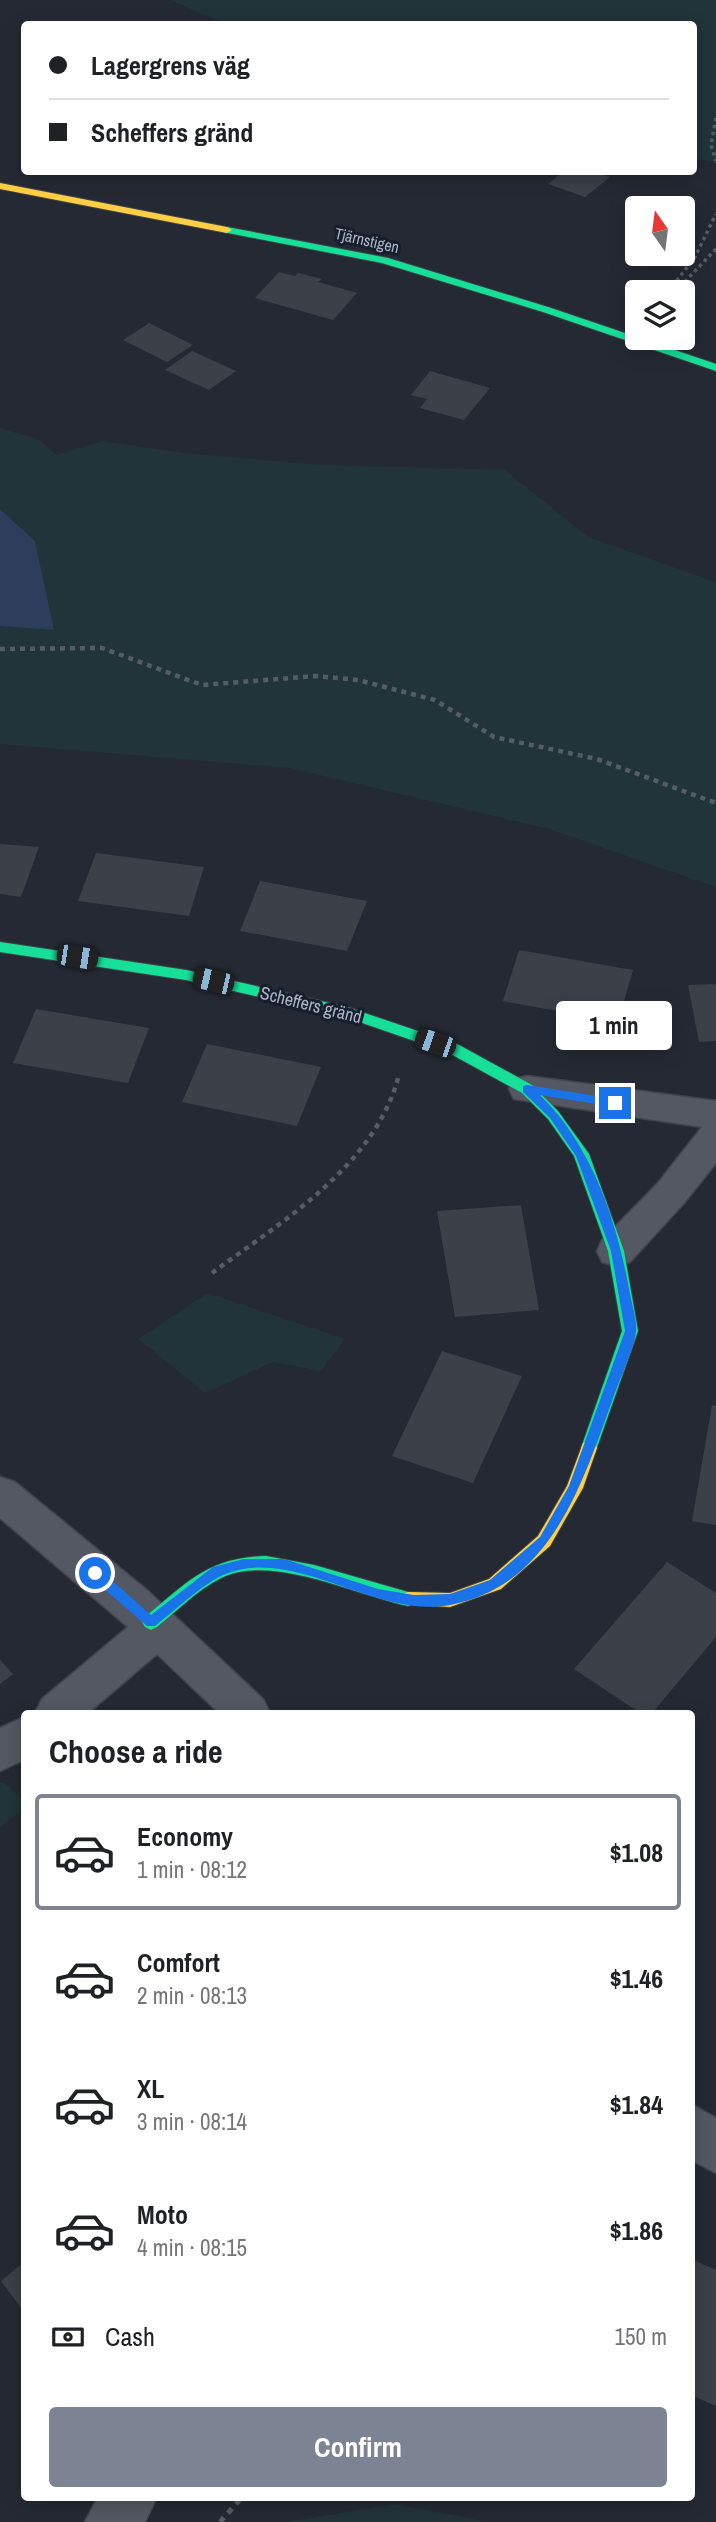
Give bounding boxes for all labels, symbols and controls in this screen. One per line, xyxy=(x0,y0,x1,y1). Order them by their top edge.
text: Lagergrens väg xyxy=(91,48,250,83)
text: Scheffers gränd xyxy=(91,115,253,150)
north arrow xyxy=(625,196,695,266)
map controls xyxy=(625,196,695,350)
street label: Tjärnstigen xyxy=(333,222,401,258)
button: layers xyxy=(625,280,695,350)
car xyxy=(55,943,100,971)
car xyxy=(191,966,236,996)
street label: Scheffers gränd xyxy=(258,980,365,1029)
callout: 1 min xyxy=(557,1002,673,1050)
text: 1 min xyxy=(589,1010,639,1041)
car xyxy=(412,1026,459,1060)
route end xyxy=(599,1087,631,1119)
route start xyxy=(79,1557,111,1589)
text: Choose a ride xyxy=(49,1730,223,1773)
text: Economy xyxy=(137,1819,233,1854)
icon: car xyxy=(53,1821,116,1884)
text: $1.08 xyxy=(610,1835,663,1870)
text: 1 min · 08:12 xyxy=(137,1854,247,1885)
text: Comfort xyxy=(137,1945,220,1980)
icon: car xyxy=(53,1947,116,2010)
text: $1.46 xyxy=(610,1961,663,1996)
text: 2 min · 08:13 xyxy=(137,1980,247,2011)
text: XL xyxy=(137,2071,164,2106)
icon: car xyxy=(53,2073,116,2136)
text: $1.84 xyxy=(610,2087,663,2122)
text: 3 min · 08:14 xyxy=(137,2106,247,2137)
text: Moto xyxy=(137,2197,188,2232)
icon: car xyxy=(53,2199,116,2262)
text: $1.86 xyxy=(610,2213,663,2248)
text: 4 min · 08:15 xyxy=(137,2232,247,2263)
icon: cash xyxy=(49,2318,87,2356)
text: Cash xyxy=(105,2319,155,2354)
text: 150 m xyxy=(615,2321,667,2352)
button: Confirm xyxy=(49,2407,667,2487)

